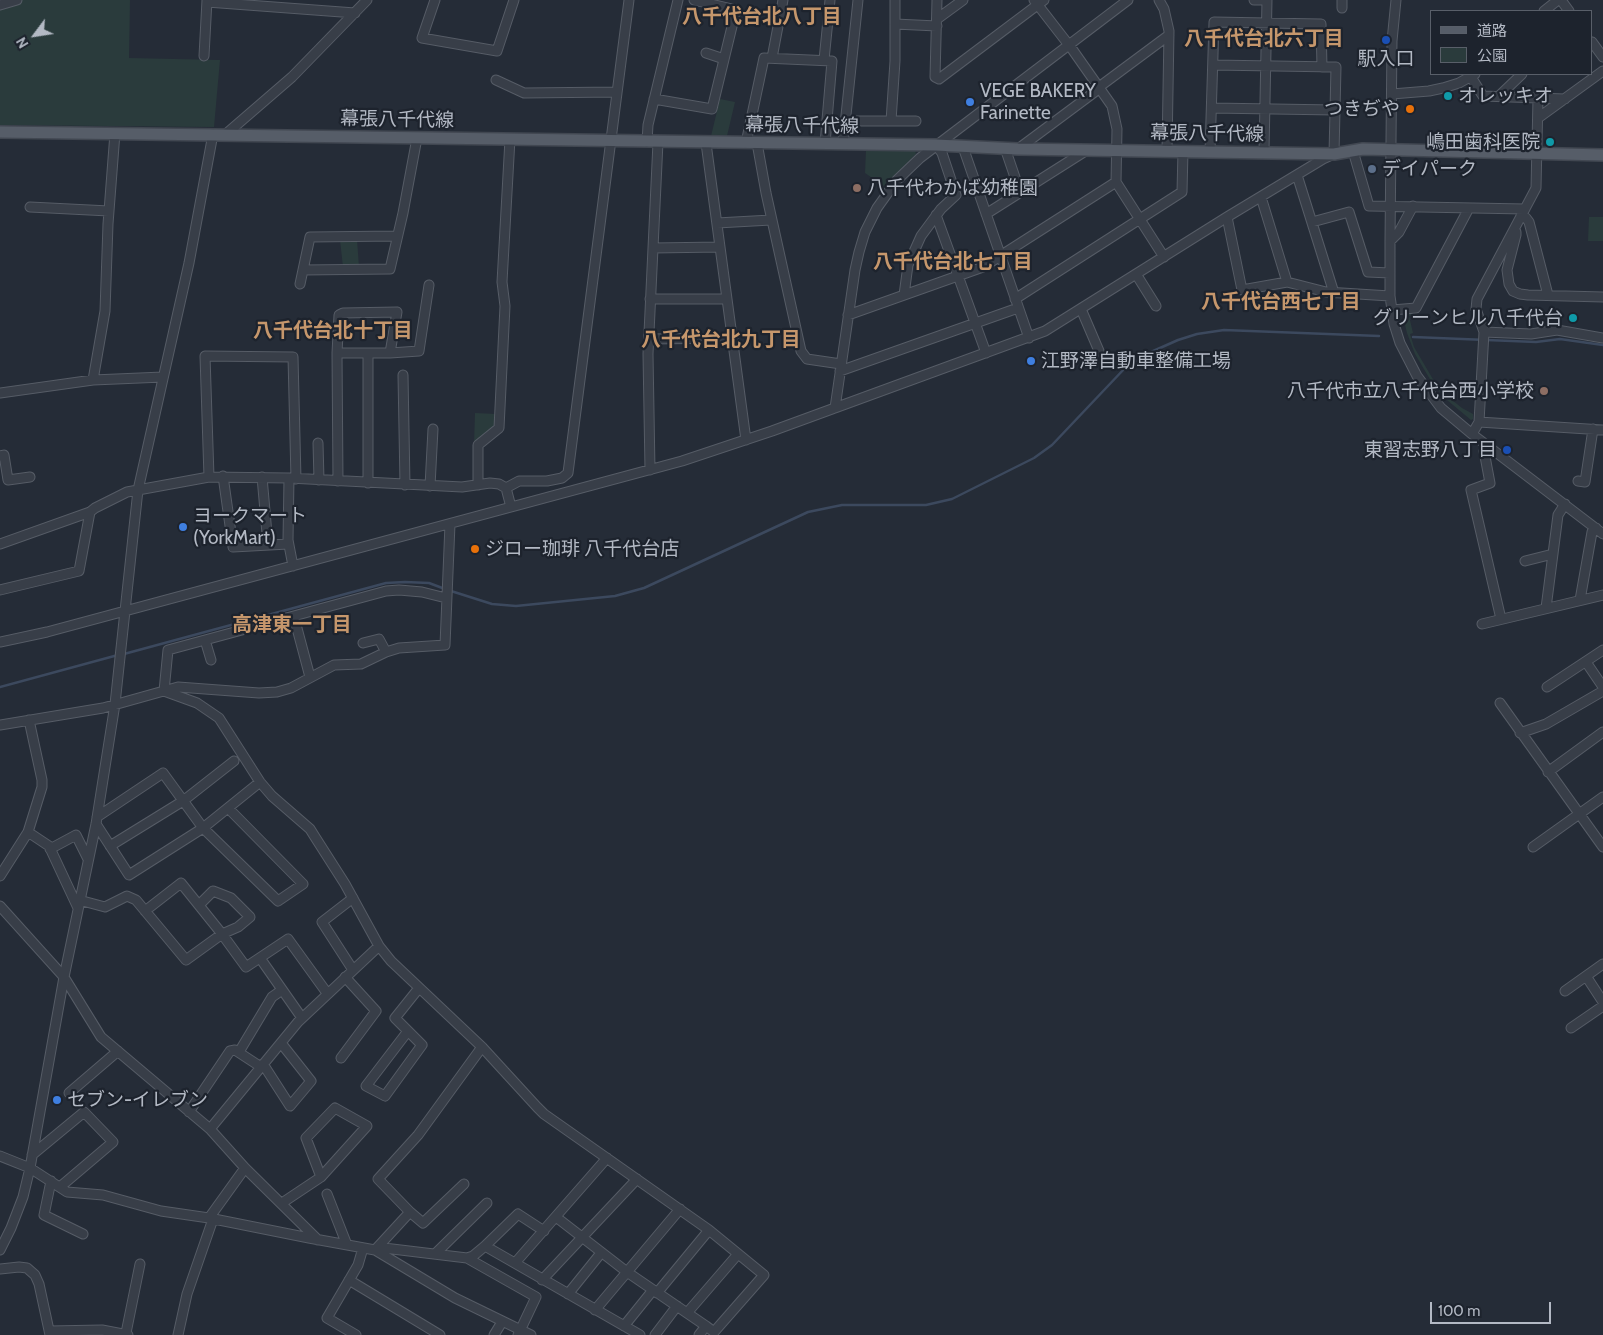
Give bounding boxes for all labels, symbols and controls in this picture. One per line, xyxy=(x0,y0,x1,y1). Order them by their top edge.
district label: 八千代台北八丁目 xyxy=(682,5,842,29)
north arrow xyxy=(10,10,60,60)
legend xyxy=(1430,10,1593,75)
text: 道路 xyxy=(1477,22,1507,40)
district label: 八千代台北六丁目 xyxy=(1184,27,1344,51)
text: N xyxy=(12,34,32,52)
marker: 駅入口 xyxy=(1380,34,1392,46)
text: 公園 xyxy=(1477,47,1507,65)
place label: 駅入口 xyxy=(1358,48,1414,70)
place label: VEGE BAKERY Farinette xyxy=(980,80,1096,124)
place label: オレッキオ xyxy=(1458,85,1553,107)
marker: オレッキオ xyxy=(1442,90,1454,102)
marker: VEGE BAKERY Farinette xyxy=(964,96,976,108)
place label: つきぢや xyxy=(1324,98,1400,120)
marker: つきぢや xyxy=(1404,103,1416,115)
street label: 幕張八千代線 xyxy=(340,108,454,132)
street label: 幕張八千代線 xyxy=(745,114,859,138)
street label: 幕張八千代線 xyxy=(1150,122,1264,146)
place label: 嶋田歯科医院 xyxy=(1426,131,1540,153)
marker: 嶋田歯科医院 xyxy=(1544,136,1556,148)
place label: デイパーク xyxy=(1382,158,1477,180)
marker: デイパーク xyxy=(1366,163,1378,175)
place label: 八千代わかば幼稚園 xyxy=(867,177,1038,199)
marker: 八千代わかば幼稚園 xyxy=(851,182,863,194)
district label: 八千代台北七丁目 xyxy=(873,250,1033,274)
district label: 八千代台西七丁目 xyxy=(1201,290,1361,314)
place label: グリーンヒル八千代台 xyxy=(1373,307,1563,329)
marker: グリーンヒル八千代台 xyxy=(1567,312,1579,324)
district label: 八千代台北十丁目 xyxy=(253,319,413,343)
district label: 八千代台北九丁目 xyxy=(641,328,801,352)
place label: 江野澤自動車整備工場 xyxy=(1041,350,1231,372)
marker: 江野澤自動車整備工場 xyxy=(1025,355,1037,367)
place label: 八千代市立八千代台西小学校 xyxy=(1287,380,1534,402)
marker: 八千代市立八千代台西小学校 xyxy=(1538,385,1550,397)
place label: 東習志野八丁目 xyxy=(1364,439,1497,461)
marker: 東習志野八丁目 xyxy=(1501,444,1513,456)
place label: ヨークマート (YorkMart) xyxy=(193,505,307,549)
marker: ヨークマート (YorkMart) xyxy=(177,521,189,533)
place label: ジロー珈琲 八千代台店 xyxy=(485,538,679,560)
marker: ジロー珈琲 八千代台店 xyxy=(469,543,481,555)
district label: 高津東一丁目 xyxy=(232,613,352,637)
place label: セブン-イレブン xyxy=(67,1089,208,1111)
marker: セブン-イレブン xyxy=(51,1094,63,1106)
scale bar xyxy=(1433,1292,1554,1324)
text: 100 m xyxy=(1438,1302,1480,1320)

